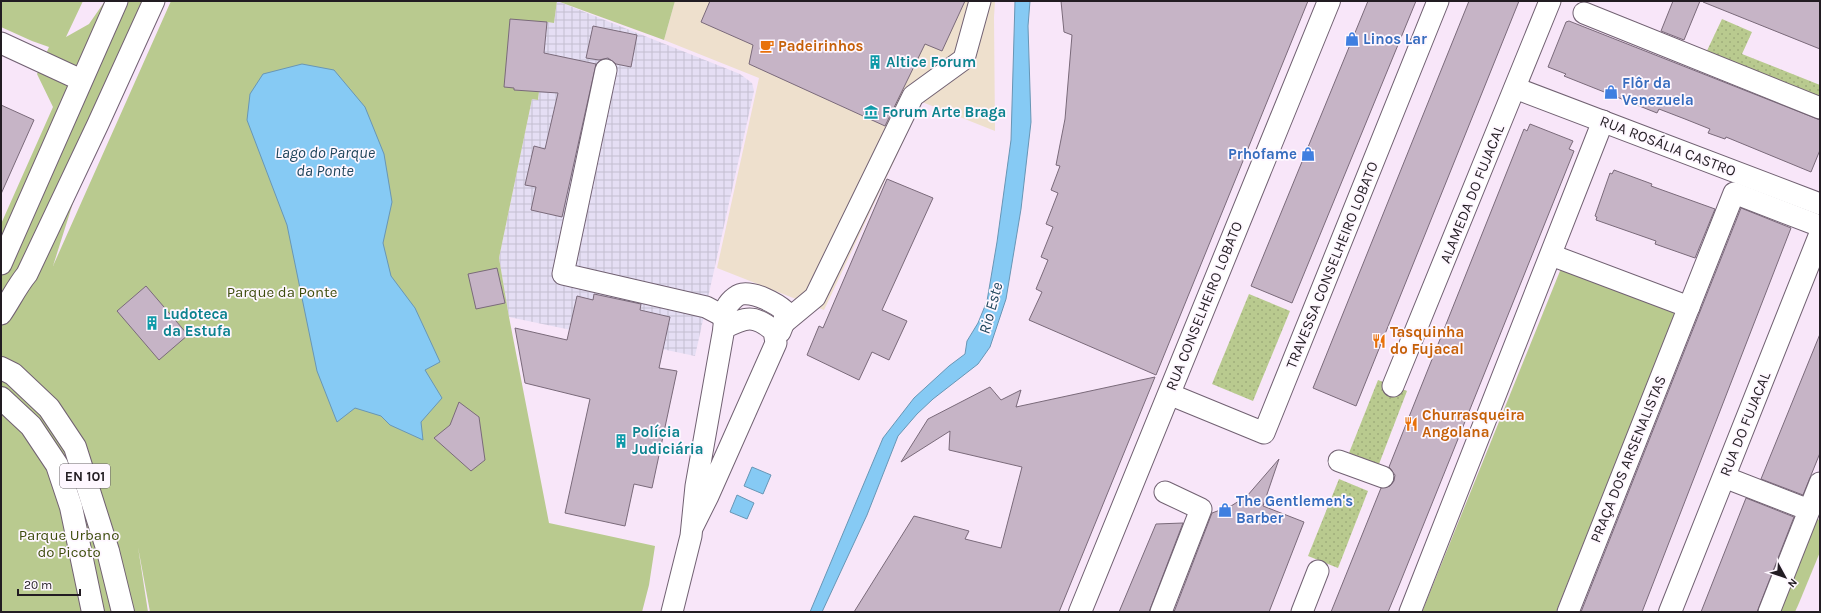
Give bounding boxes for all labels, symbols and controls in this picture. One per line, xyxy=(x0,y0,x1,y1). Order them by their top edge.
place label: Linos Lar xyxy=(1363,30,1427,48)
shop icon: Linos Lar xyxy=(1344,31,1360,47)
place label: Padeirinhos xyxy=(778,37,864,55)
cafe icon: Padeirinhos xyxy=(759,38,775,54)
place label: Altice Forum xyxy=(886,53,976,71)
building icon: Altice Forum xyxy=(867,54,883,70)
place label: Flôr da Venezuela xyxy=(1622,74,1694,109)
shop icon: Flôr da Venezuela xyxy=(1603,84,1619,100)
place label: Forum Arte Braga xyxy=(882,103,1006,121)
museum icon: Forum Arte Braga xyxy=(863,104,879,120)
street label: RUA ROSÁLIA CASTRO xyxy=(1597,112,1739,180)
street label: ALAMEDA DO FUJACAL xyxy=(1436,122,1508,266)
water label: Lago do Parque da Ponte xyxy=(275,143,376,180)
place label: Prhofame xyxy=(1228,145,1297,163)
shop icon: Prhofame xyxy=(1300,146,1316,162)
street label: TRAVESSA CONSELHEIRO LOBATO xyxy=(1282,159,1382,371)
street label: RUA CONSELHEIRO LOBATO xyxy=(1162,219,1246,393)
water label: Rio Este xyxy=(974,280,1007,336)
park label: Parque da Ponte xyxy=(227,283,337,301)
place label: Ludoteca da Estufa xyxy=(163,305,231,340)
building icon: Ludoteca da Estufa xyxy=(144,315,160,331)
place label: Tasquinha do Fujacal xyxy=(1390,323,1464,358)
restaurant icon: Tasquinha do Fujacal xyxy=(1371,333,1387,349)
street label: RUA DO FUJACAL xyxy=(1716,369,1774,479)
street label: PRAÇA DOS ARSENALISTAS xyxy=(1586,373,1670,545)
place label: Churrasqueira Angolana xyxy=(1422,406,1525,441)
restaurant icon: Churrasqueira Angolana xyxy=(1403,416,1419,432)
place label: Polícia Judiciária xyxy=(632,423,703,458)
building icon: Polícia Judiciária xyxy=(613,433,629,449)
road number: EN 101 xyxy=(60,464,110,488)
place label: The Gentlemen's Barber xyxy=(1236,492,1353,527)
shop icon: The Gentlemen's Barber xyxy=(1217,502,1233,518)
park label: Parque Urbano do Picoto xyxy=(19,526,119,561)
north arrow xyxy=(1765,557,1805,597)
scale bar xyxy=(18,571,80,597)
text: N xyxy=(1785,576,1800,590)
text: 20 m xyxy=(24,578,52,592)

